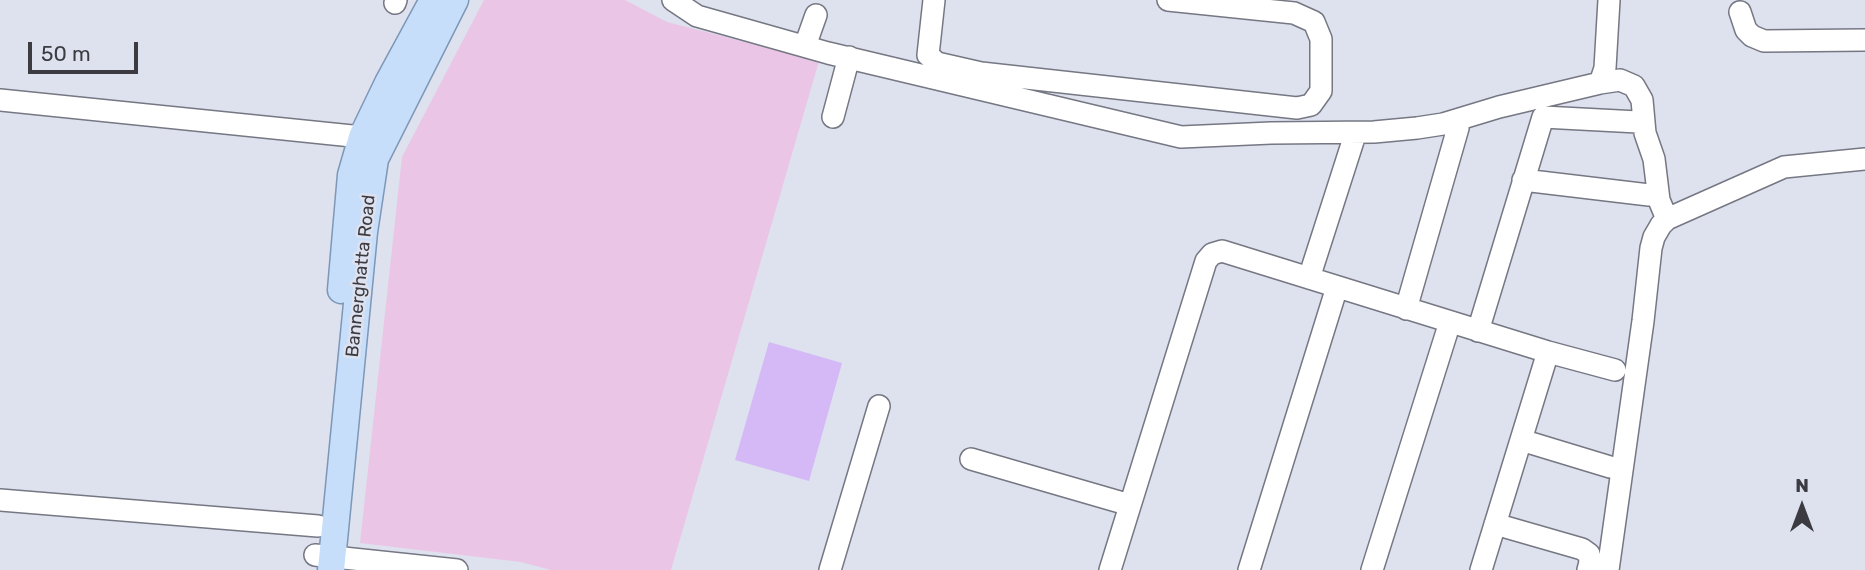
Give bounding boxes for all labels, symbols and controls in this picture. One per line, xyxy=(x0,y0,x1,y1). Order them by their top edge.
scale bar xyxy=(32,28,142,72)
text: 50 m xyxy=(41,41,91,66)
street label: Bannerghatta Road xyxy=(342,194,380,358)
north arrow xyxy=(1767,472,1837,542)
text: N xyxy=(1795,474,1809,497)

